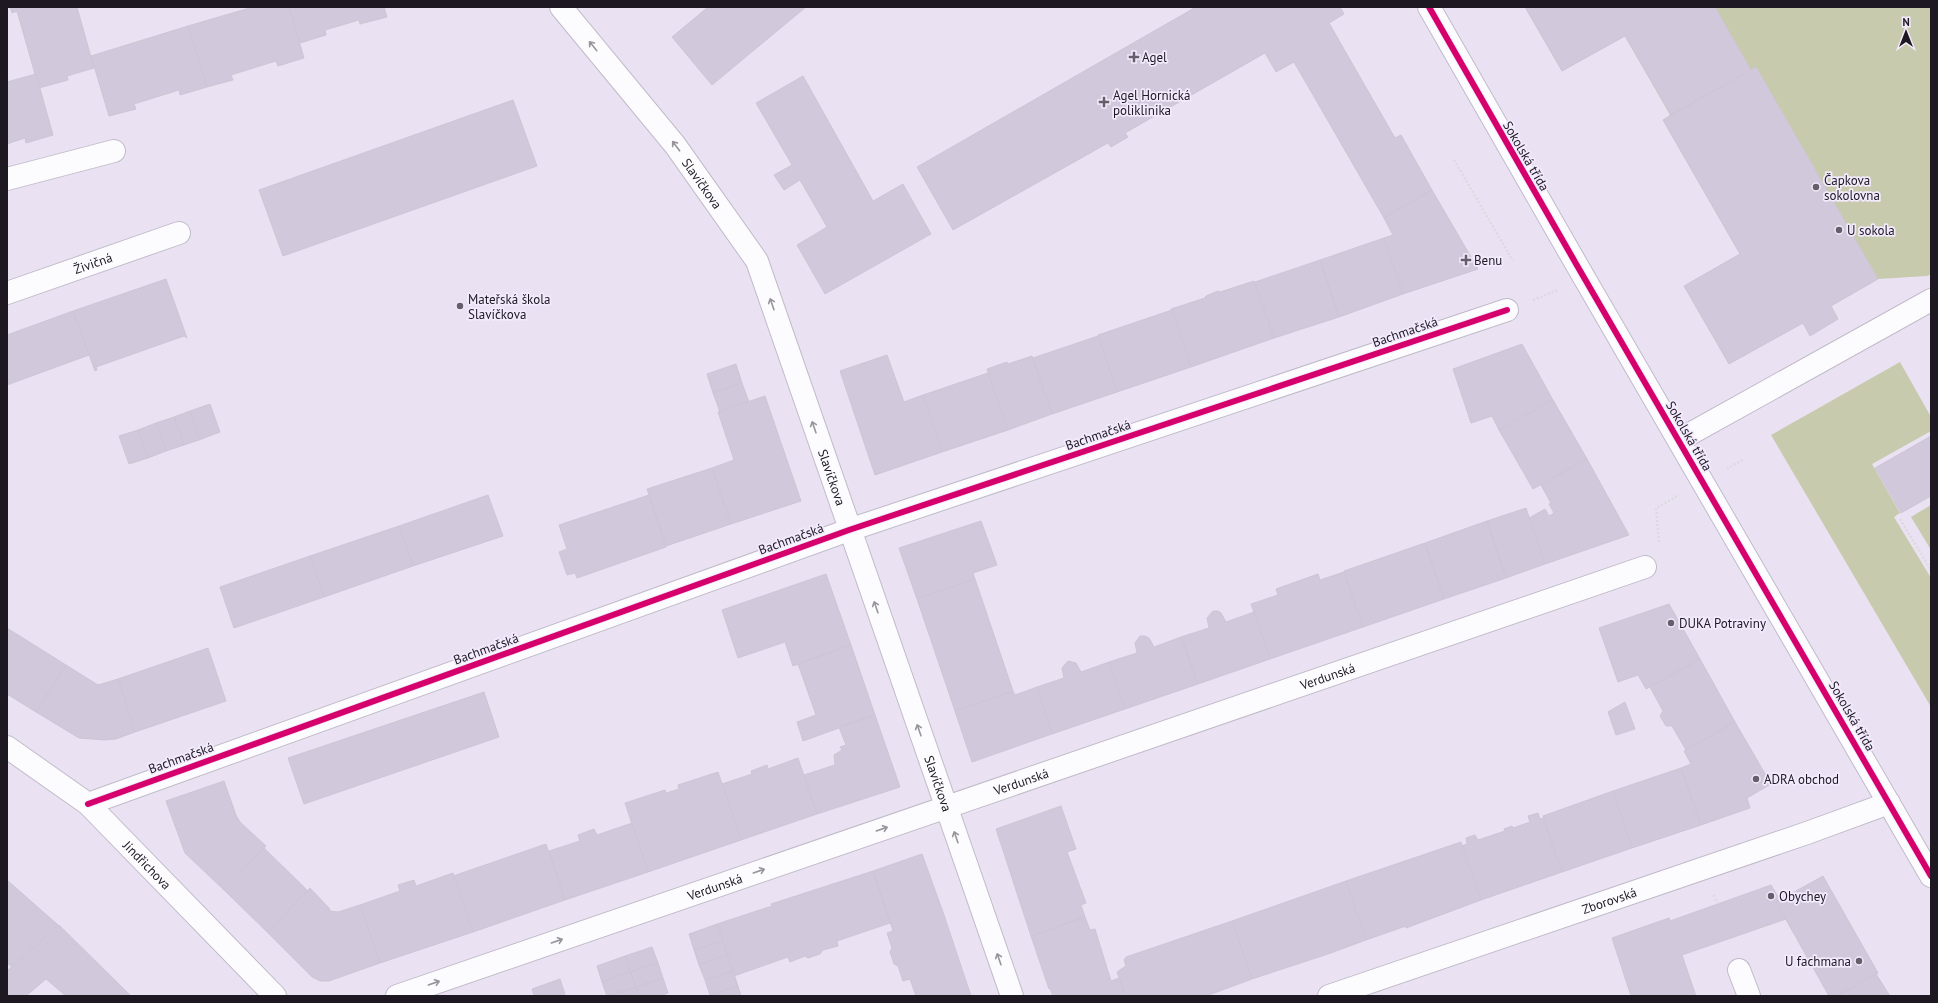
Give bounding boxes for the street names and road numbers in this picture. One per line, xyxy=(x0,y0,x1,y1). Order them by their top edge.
street label: Sokolská třída xyxy=(1499,118,1553,194)
street label: Slavíčkova xyxy=(678,155,726,212)
street label: Živičná xyxy=(71,248,115,278)
street label: Bachmačská xyxy=(1370,313,1440,351)
street label: Sokolská třída xyxy=(1662,398,1716,474)
street label: Bachmačská xyxy=(1063,416,1133,454)
street label: Slavíčkova xyxy=(814,447,850,508)
street label: Bachmačská xyxy=(756,519,826,559)
street label: Bachmačská xyxy=(451,629,521,669)
street label: Verdunská xyxy=(1297,659,1357,694)
street label: Sokolská třída xyxy=(1825,678,1879,754)
street label: Bachmačská xyxy=(146,738,216,778)
street label: Slavíčkova xyxy=(921,753,956,814)
street label: Verdunská xyxy=(990,764,1051,799)
street label: Jindřichova xyxy=(119,836,175,893)
street label: Verdunská xyxy=(684,869,744,904)
street label: Zborovská xyxy=(1580,883,1639,918)

